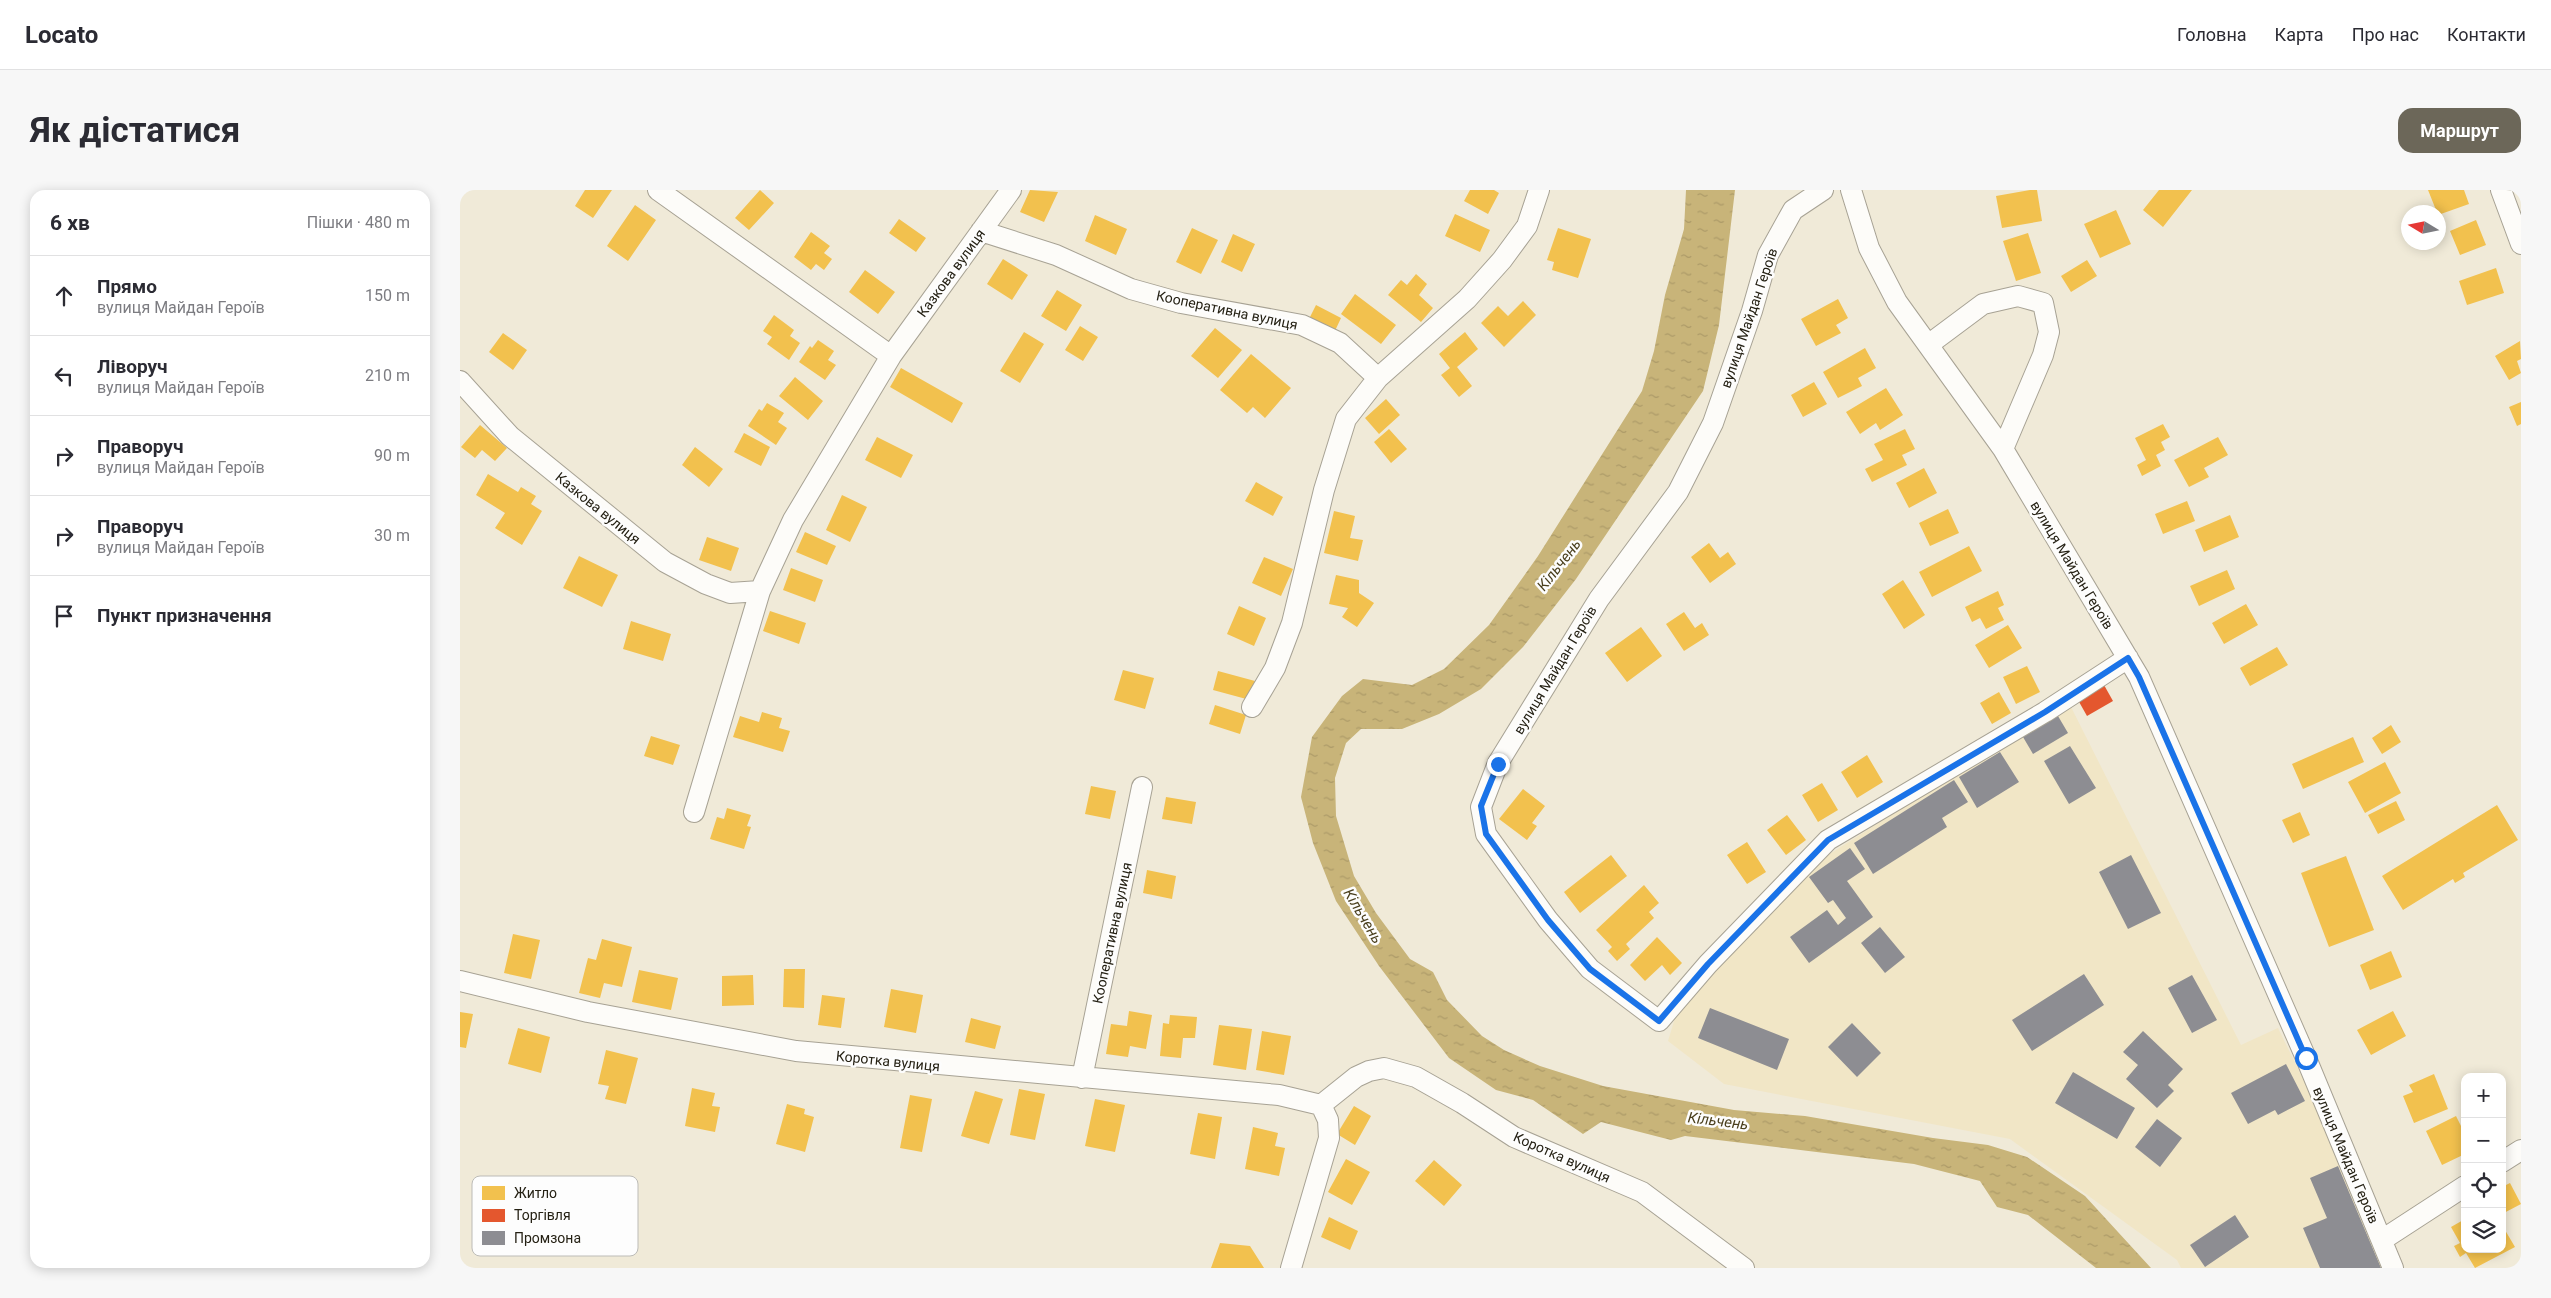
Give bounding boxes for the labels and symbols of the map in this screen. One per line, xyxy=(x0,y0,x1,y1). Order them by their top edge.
north arrow xyxy=(2401,205,2446,250)
street label: Казкова вулиця xyxy=(914,226,988,320)
street label: вулиця Майдан Героїв xyxy=(1718,246,1780,390)
street label: Кооперативна вулиця xyxy=(1155,287,1299,333)
street label: Казкова вулиця xyxy=(552,469,644,547)
street label: вулиця Майдан Героїв xyxy=(2027,498,2117,632)
water label: Кільчень xyxy=(1533,535,1585,595)
street label: вулиця Майдан Героїв xyxy=(1510,603,1600,737)
route end xyxy=(1487,753,1510,776)
street label: Кооперативна вулиця xyxy=(1089,861,1135,1005)
water label: Кільчень xyxy=(1340,885,1386,947)
route start xyxy=(2295,1047,2318,1070)
street label: Коротка вулиця xyxy=(835,1048,941,1074)
street label: вулиця Майдан Героїв xyxy=(2310,1084,2382,1226)
water label: Кільчень xyxy=(1687,1108,1749,1134)
street label: Коротка вулиця xyxy=(1511,1128,1613,1186)
legend xyxy=(472,1176,638,1256)
text: Житло xyxy=(514,1185,557,1201)
text: Торгівля xyxy=(514,1207,571,1223)
text: Промзона xyxy=(514,1230,581,1246)

